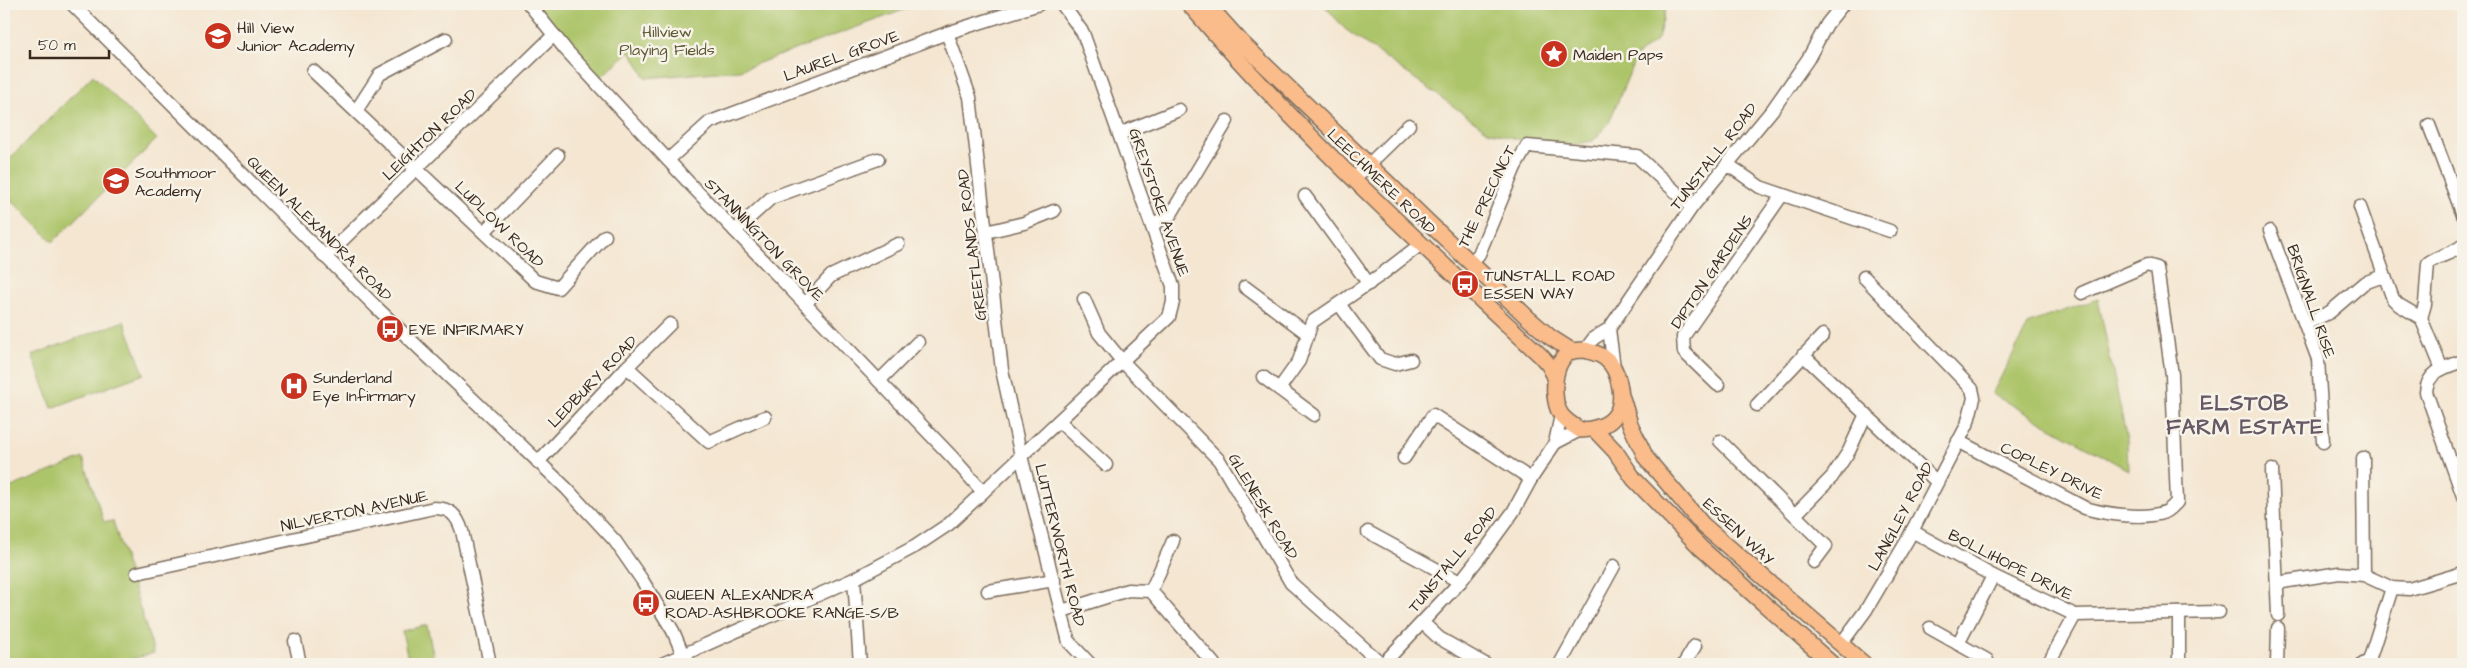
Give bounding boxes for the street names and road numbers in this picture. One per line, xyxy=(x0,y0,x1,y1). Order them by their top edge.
street label: LAUREL GROVE xyxy=(781,25,903,87)
street label: LEIGHTON ROAD xyxy=(378,84,482,186)
street label: TUNSTALL ROAD xyxy=(1665,98,1763,215)
street label: LEECHMERE ROAD xyxy=(1322,124,1441,240)
street label: GREYSTOKE AVENUE xyxy=(1123,125,1195,280)
street label: THE PRECINCT xyxy=(1453,141,1521,251)
street label: QUEEN ALEXANDRA ROAD xyxy=(242,151,397,306)
street label: GREETLANDS ROAD xyxy=(952,168,992,322)
street label: STANNINGTON GROVE xyxy=(699,173,829,307)
street label: LUDLOW ROAD xyxy=(450,176,549,273)
street label: DIPTON GARDENS xyxy=(1666,210,1758,333)
street label: BRIGNALL RISE xyxy=(2281,242,2341,362)
street label: LEDBURY ROAD xyxy=(543,331,642,433)
street label: COPLEY DRIVE xyxy=(1997,437,2107,505)
street label: GLENESK ROAD xyxy=(1223,449,1304,564)
street label: LANGLEY ROAD xyxy=(1863,458,1939,575)
street label: LUTTERWORTH ROAD xyxy=(1029,462,1091,629)
street label: NILVERTON AVENUE xyxy=(279,485,430,537)
street label: ESSEN WAY xyxy=(1698,493,1779,571)
street label: TUNSTALL ROAD xyxy=(1403,502,1502,617)
street label: BOLLIHOPE DRIVE xyxy=(1945,524,2077,606)

